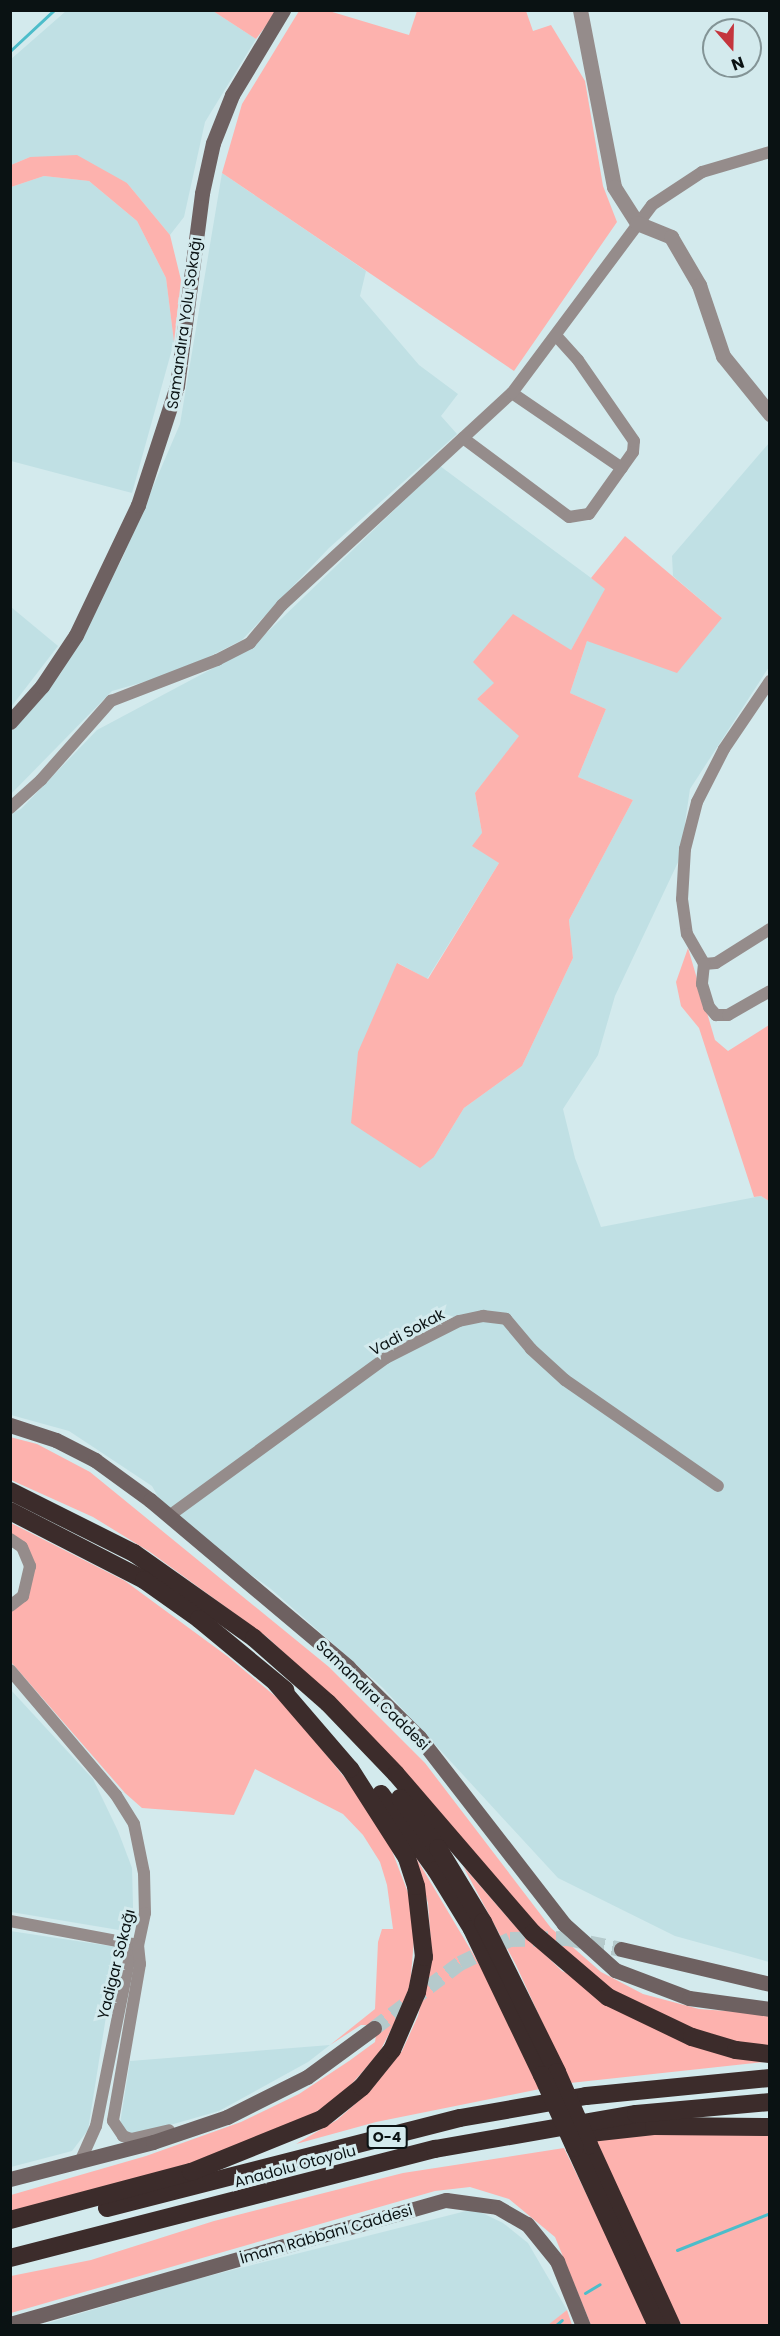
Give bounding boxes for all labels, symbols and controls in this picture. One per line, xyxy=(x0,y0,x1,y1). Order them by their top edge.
north arrow xyxy=(702,18,762,78)
text: N xyxy=(728,51,747,76)
street label: Samandıra Yolu Sokağı xyxy=(163,236,205,410)
street label: Vadi Sokak xyxy=(367,1305,447,1359)
street label: Samandıra Caddesi xyxy=(313,1636,433,1754)
street label: Yadigar Sokağı xyxy=(94,1907,138,2021)
road number: O-4 xyxy=(366,2126,408,2148)
street label: Anadolu Otoyolu xyxy=(232,2141,358,2191)
street label: İmam Rabbani Caddesi xyxy=(238,2201,414,2267)

